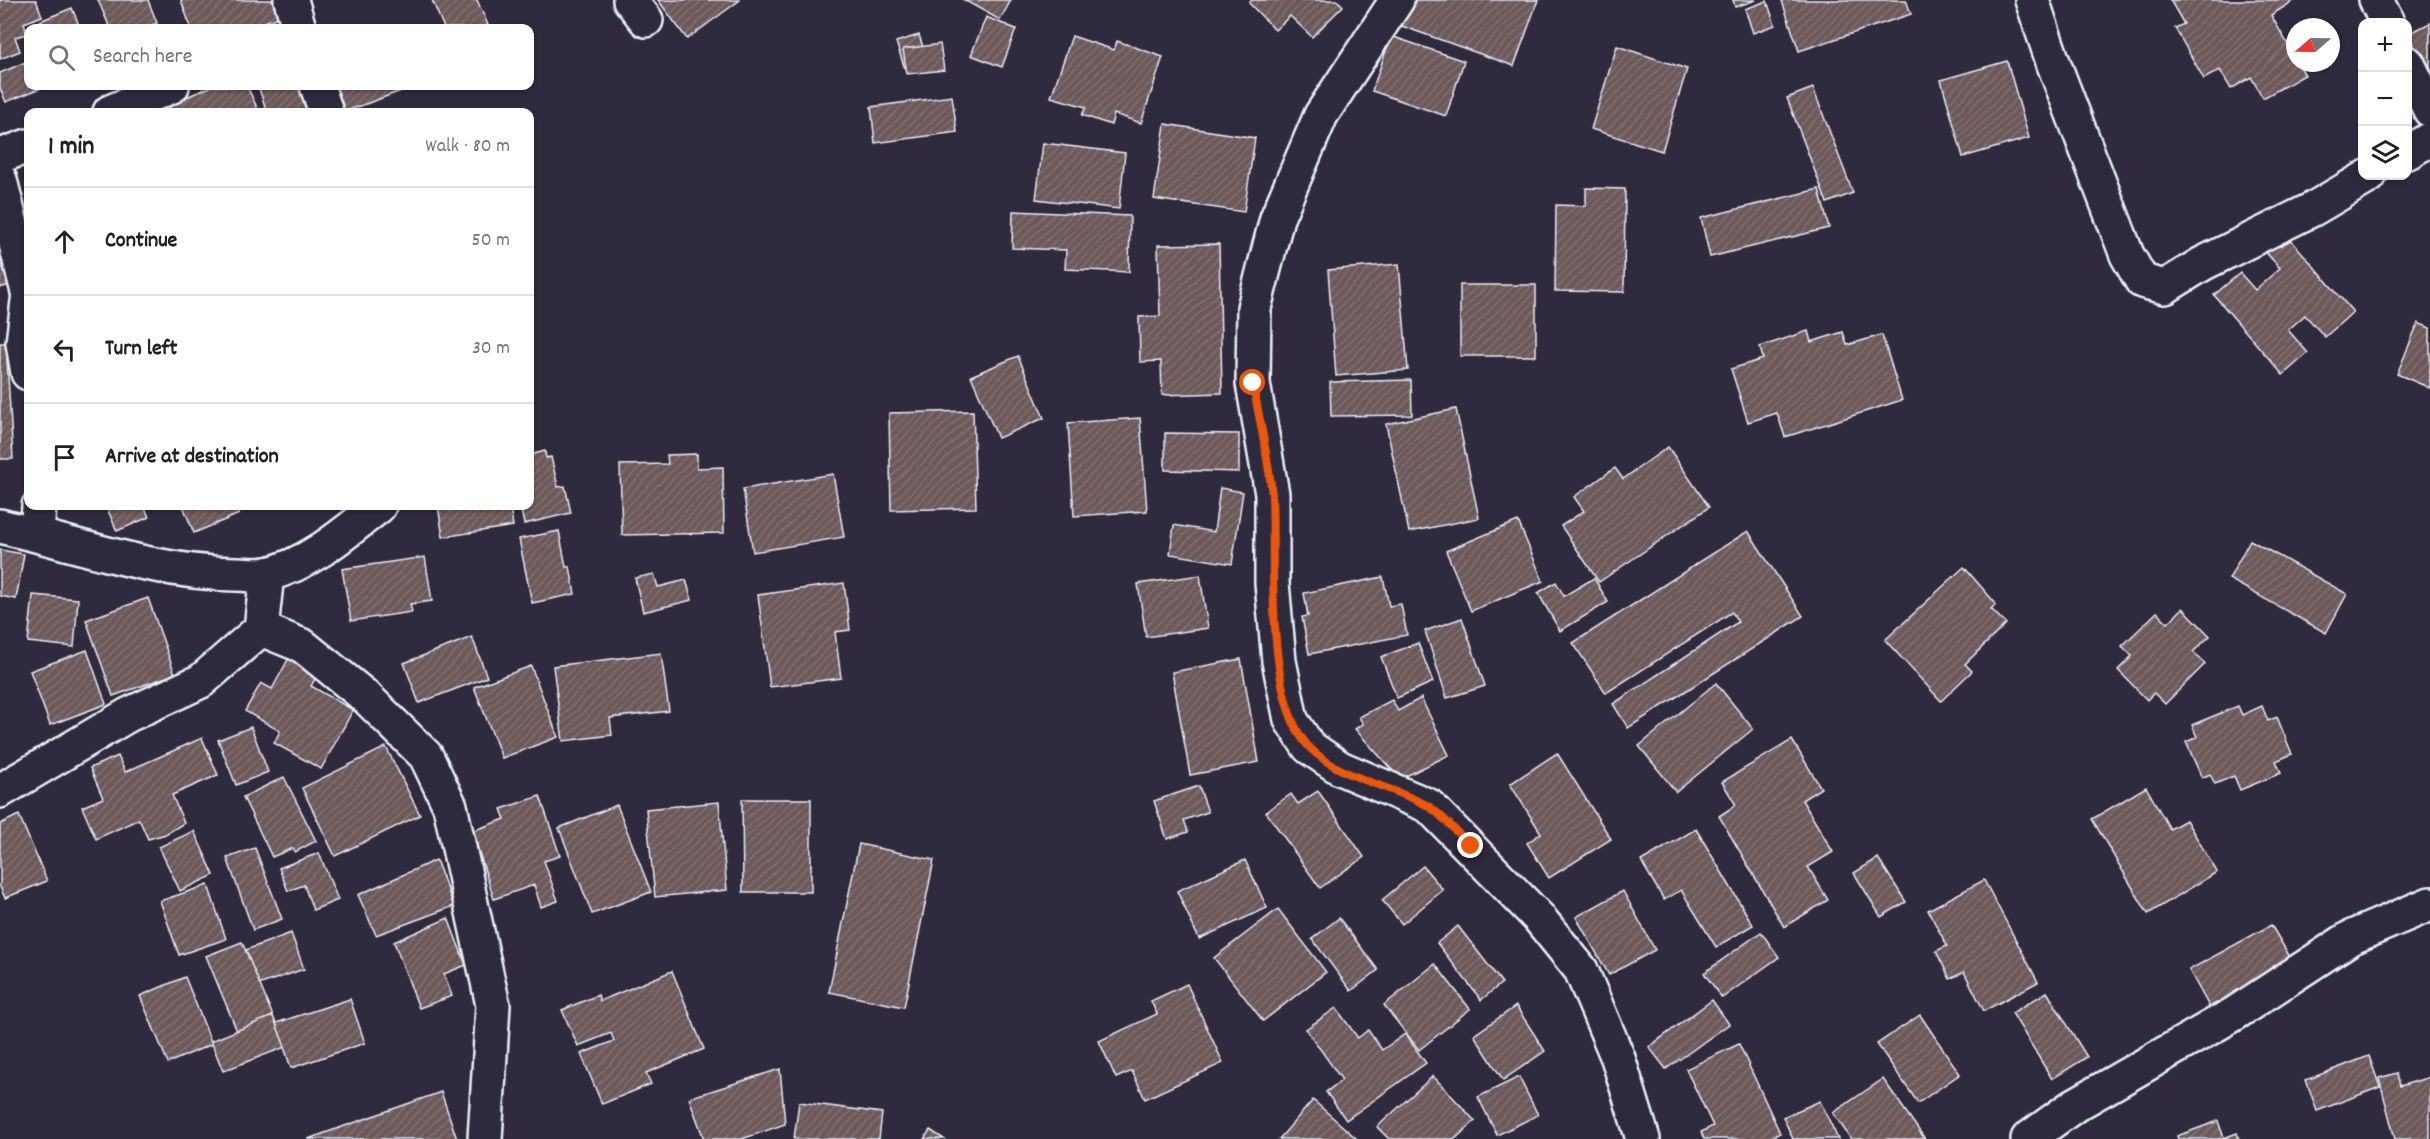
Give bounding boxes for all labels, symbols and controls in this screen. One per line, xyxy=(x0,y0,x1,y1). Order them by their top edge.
north arrow xyxy=(2286,18,2340,72)
map controls xyxy=(2358,18,2412,180)
button: + xyxy=(2358,18,2412,72)
search box xyxy=(24,24,534,90)
icon: search xyxy=(45,41,78,74)
text: Search here xyxy=(93,42,192,73)
button: − xyxy=(2358,72,2412,126)
button: layers xyxy=(2358,126,2412,180)
text: 1 min xyxy=(48,129,94,166)
text: Walk · 80 m xyxy=(425,133,510,161)
icon: ahead xyxy=(48,225,81,258)
text: Continue xyxy=(105,226,177,257)
text: 50 m xyxy=(472,227,510,255)
icon: left xyxy=(48,333,81,366)
text: Turn left xyxy=(105,334,177,365)
text: 30 m xyxy=(472,335,510,363)
route start xyxy=(1239,369,1265,395)
icon: arrive xyxy=(48,441,81,474)
text: Arrive at destination xyxy=(105,442,279,473)
route end xyxy=(1457,832,1483,858)

